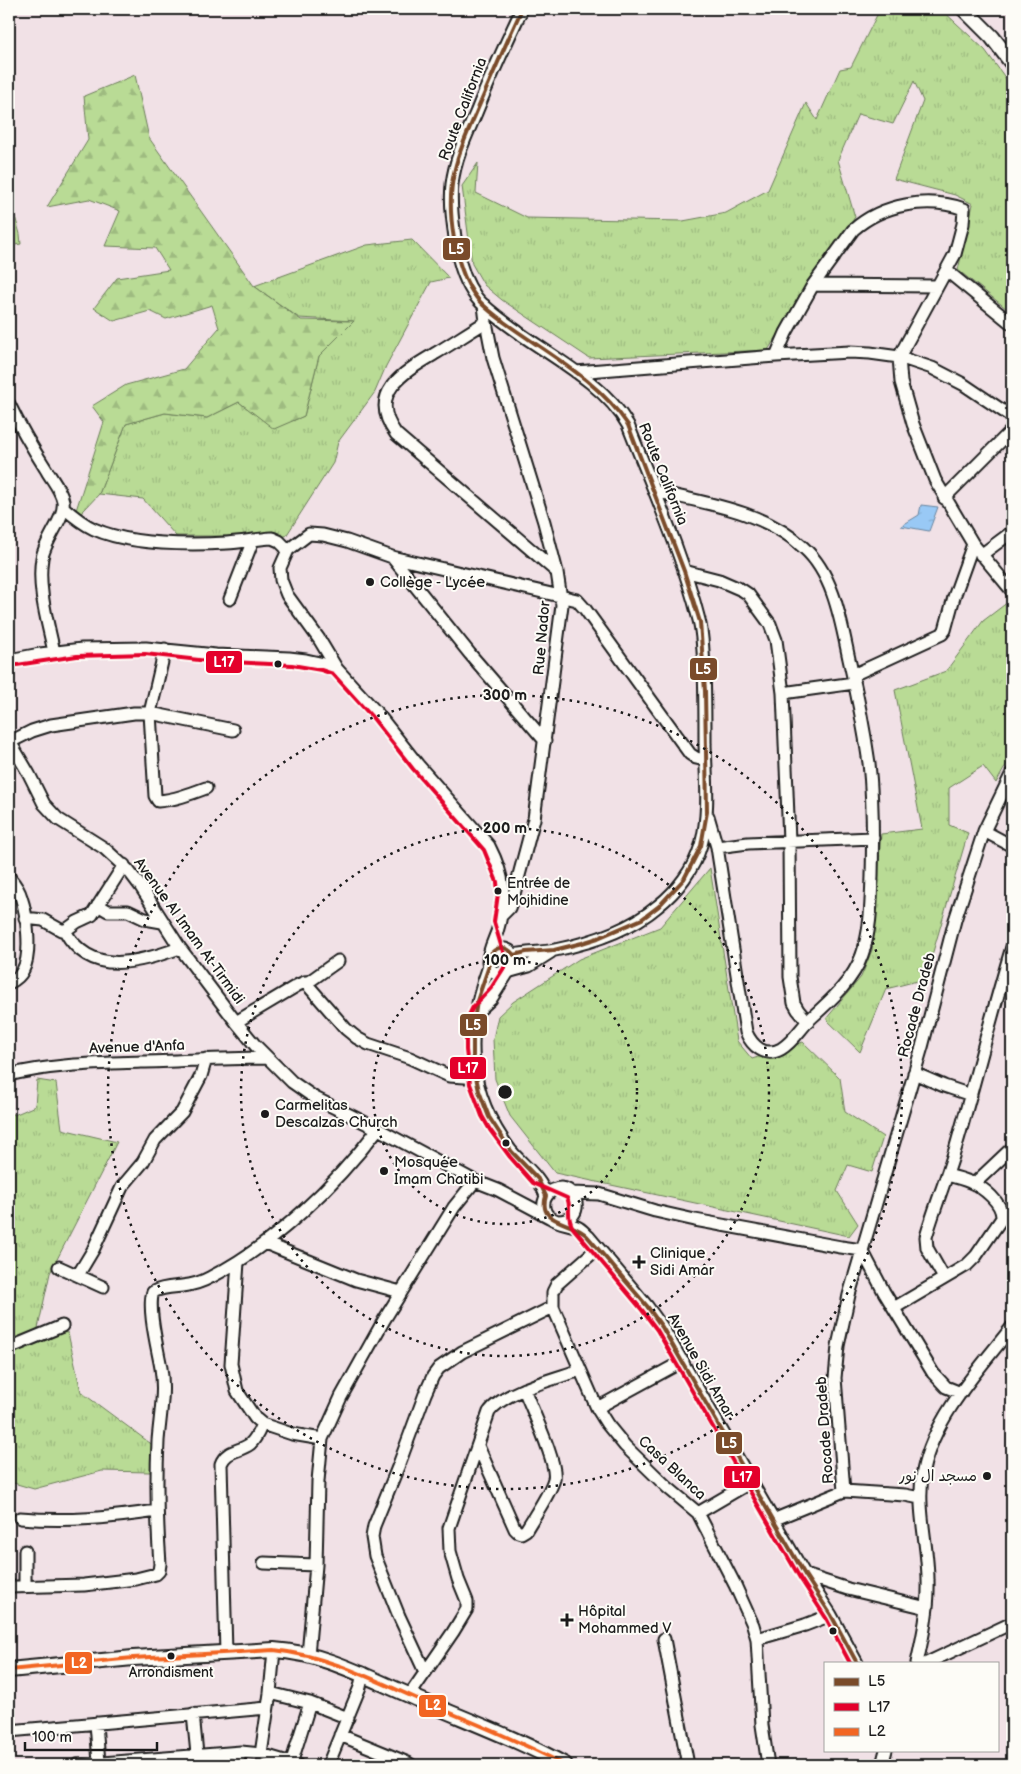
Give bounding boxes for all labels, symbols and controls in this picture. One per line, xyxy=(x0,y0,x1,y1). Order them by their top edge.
street label: Route California xyxy=(435,55,491,163)
line badge: L5 xyxy=(442,237,471,261)
text: L5 xyxy=(448,241,464,258)
street label: Route California xyxy=(634,420,692,528)
place label: Collège - Lycée xyxy=(380,573,485,592)
marker: Collège - Lycée xyxy=(364,576,376,588)
street label: Rue Nador xyxy=(529,600,555,676)
line badge: L17 xyxy=(205,650,243,674)
text: L17 xyxy=(213,654,235,671)
line badge: L5 xyxy=(689,657,718,681)
unlabelled marker xyxy=(273,659,283,669)
text: L5 xyxy=(695,661,711,678)
text: 300 m xyxy=(483,686,527,705)
text: 200 m xyxy=(483,819,527,838)
street label: Avenue Al Imam At-Tirmidi xyxy=(129,854,249,1008)
place label: Entrée de Mojhidine xyxy=(507,875,570,909)
marker: Entrée de Mojhidine xyxy=(493,886,503,896)
street label: Rocade Dradeb xyxy=(894,950,940,1059)
text: 100 m xyxy=(484,951,526,970)
line badge: L5 xyxy=(459,1013,488,1037)
text: L5 xyxy=(465,1017,481,1034)
street label: Avenue d'Anfa xyxy=(89,1036,185,1058)
line badge: L17 xyxy=(449,1056,487,1080)
text: L17 xyxy=(457,1060,479,1077)
centre of rings xyxy=(496,1083,514,1101)
place label: Carmelitas Descalzas Church xyxy=(275,1096,397,1132)
marker: Carmelitas Descalzas Church xyxy=(259,1108,271,1120)
unlabelled marker xyxy=(501,1138,511,1148)
place label: Mosquée Imam Chatibi xyxy=(394,1153,484,1189)
marker: Mosquée Imam Chatibi xyxy=(378,1165,390,1177)
place label: Clinique Sidi Amar xyxy=(650,1244,715,1280)
marker: Clinique Sidi Amar xyxy=(632,1255,646,1269)
street label: Avenue Sidi Amar xyxy=(663,1310,739,1422)
street label: Rocade Dradeb xyxy=(812,1375,838,1484)
line badge: L5 xyxy=(715,1431,743,1455)
street label: Casa Blanca xyxy=(634,1432,710,1504)
text: L5 xyxy=(721,1435,737,1452)
line badge: L17 xyxy=(723,1465,761,1489)
place label: مسجد ال نور xyxy=(898,1467,977,1486)
text: L17 xyxy=(731,1469,753,1486)
marker: مسجد ال نور xyxy=(981,1470,993,1482)
place label: Hôpital Mohammed V xyxy=(578,1602,672,1638)
marker: Hôpital Mohammed V xyxy=(560,1613,574,1627)
unlabelled marker xyxy=(828,1626,838,1636)
line badge: L2 xyxy=(64,1651,93,1675)
marker: Arrondisment xyxy=(166,1651,176,1661)
text: L2 xyxy=(71,1655,88,1672)
legend xyxy=(824,1662,998,1752)
place label: Arrondisment xyxy=(129,1664,214,1681)
text: L5 xyxy=(868,1672,885,1691)
line badge: L2 xyxy=(418,1694,447,1718)
text: L2 xyxy=(425,1697,442,1714)
text: L17 xyxy=(868,1698,890,1717)
scale bar xyxy=(25,1719,158,1751)
text: L2 xyxy=(868,1722,886,1741)
text: 100 m xyxy=(32,1728,72,1747)

